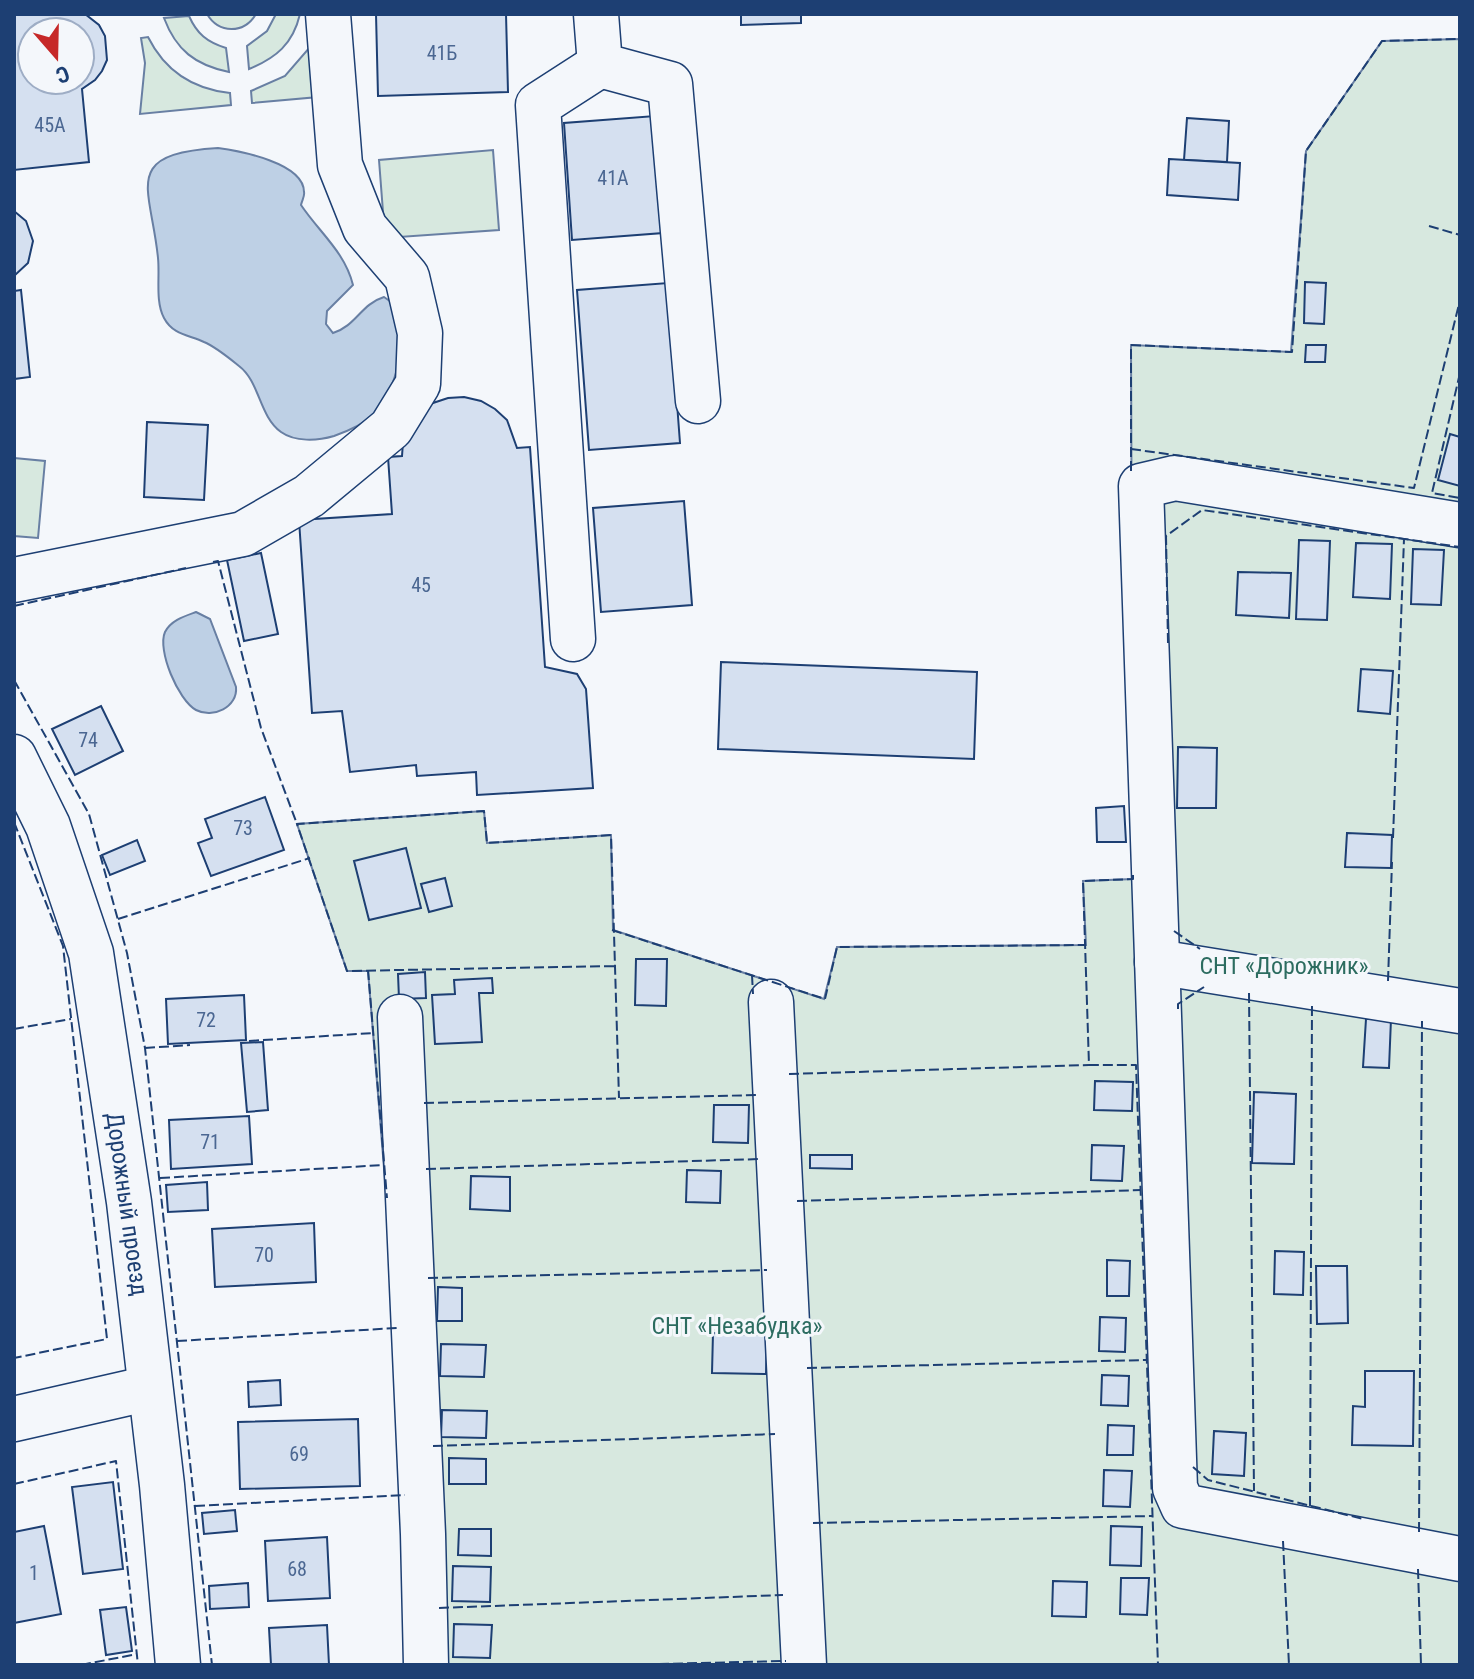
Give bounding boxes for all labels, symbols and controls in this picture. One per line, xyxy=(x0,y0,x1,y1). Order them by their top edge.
north arrow xyxy=(16,16,96,96)
house number: 41Б xyxy=(427,41,457,65)
text: С xyxy=(52,60,73,88)
house number: 45А xyxy=(34,113,66,137)
house number: 41А xyxy=(597,166,629,190)
house number: 45 xyxy=(411,573,431,597)
house number: 74 xyxy=(78,728,98,752)
house number: 73 xyxy=(233,816,253,840)
park label: СНТ «Дорожник» xyxy=(1199,952,1369,980)
house number: 72 xyxy=(196,1008,216,1032)
street label: Дорожный проезд xyxy=(100,1111,154,1298)
house number: 71 xyxy=(200,1130,220,1154)
house number: 70 xyxy=(254,1243,274,1267)
park label: СНТ «Незабудка» xyxy=(652,1312,822,1340)
house number: 69 xyxy=(289,1442,309,1466)
house number: 68 xyxy=(287,1557,307,1581)
house number: 1 xyxy=(29,1561,39,1585)

